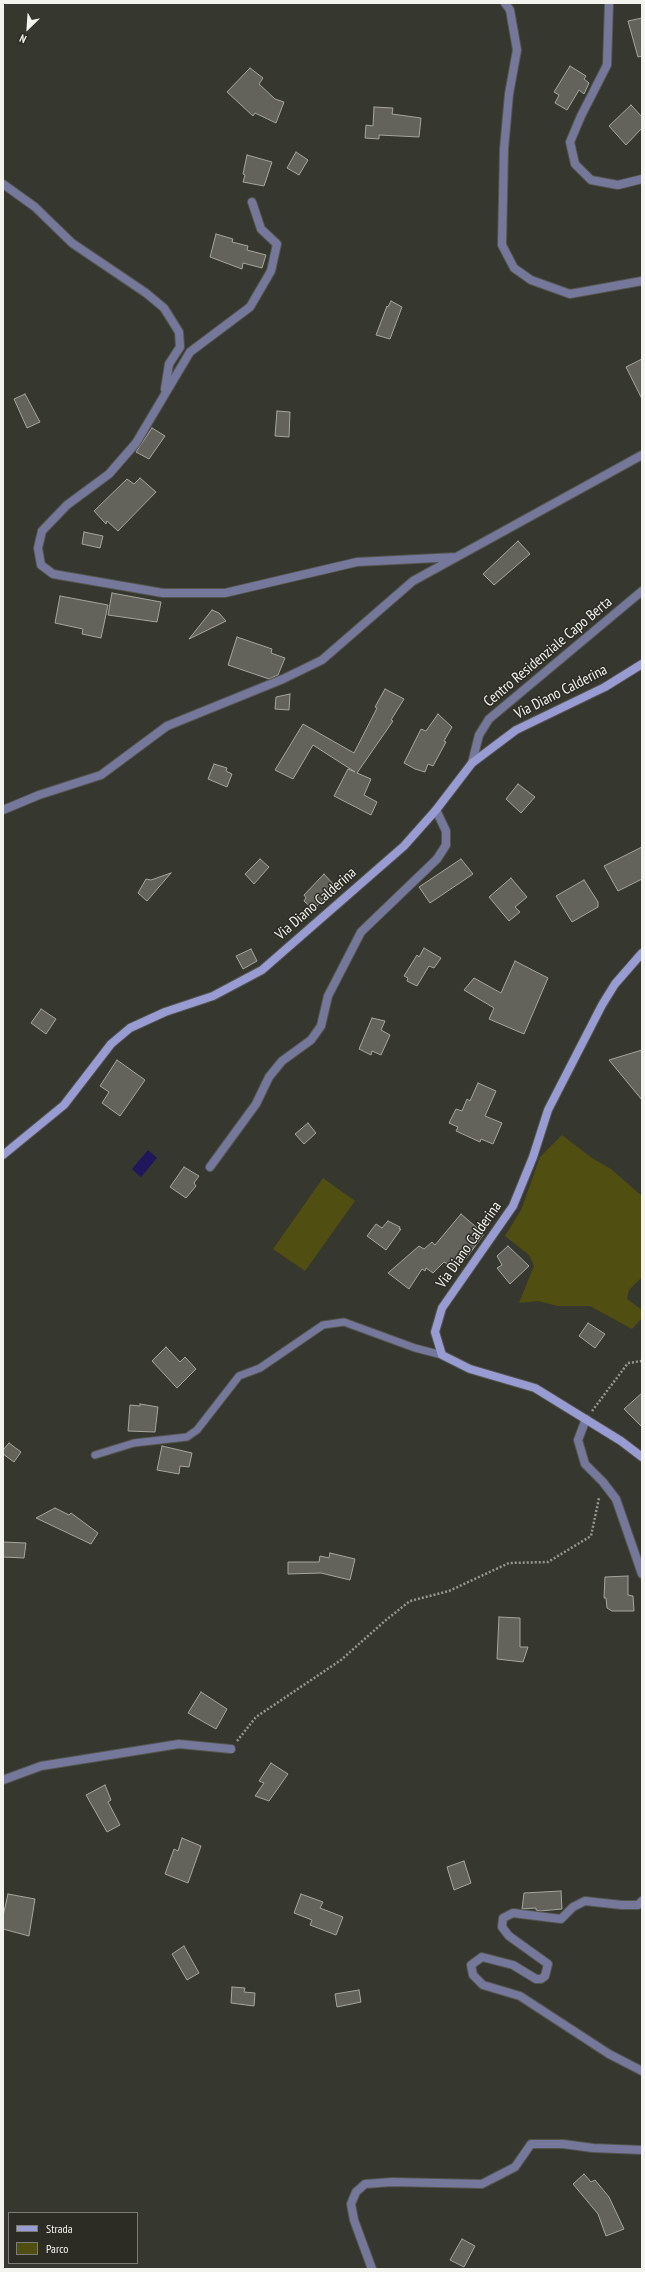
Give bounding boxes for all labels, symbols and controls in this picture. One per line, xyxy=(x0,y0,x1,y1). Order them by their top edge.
north arrow xyxy=(8,8,48,48)
text: N xyxy=(17,31,29,46)
street label: Centro Residenziale Capo Berta xyxy=(480,593,616,711)
street label: Via Diano Calderina xyxy=(512,661,610,723)
street label: Via Diano Calderina xyxy=(272,864,360,944)
street label: Via Diano Calderina xyxy=(433,1198,505,1292)
legend xyxy=(8,2212,138,2264)
text: Strada xyxy=(46,2221,73,2236)
text: Parco xyxy=(46,2241,68,2256)

